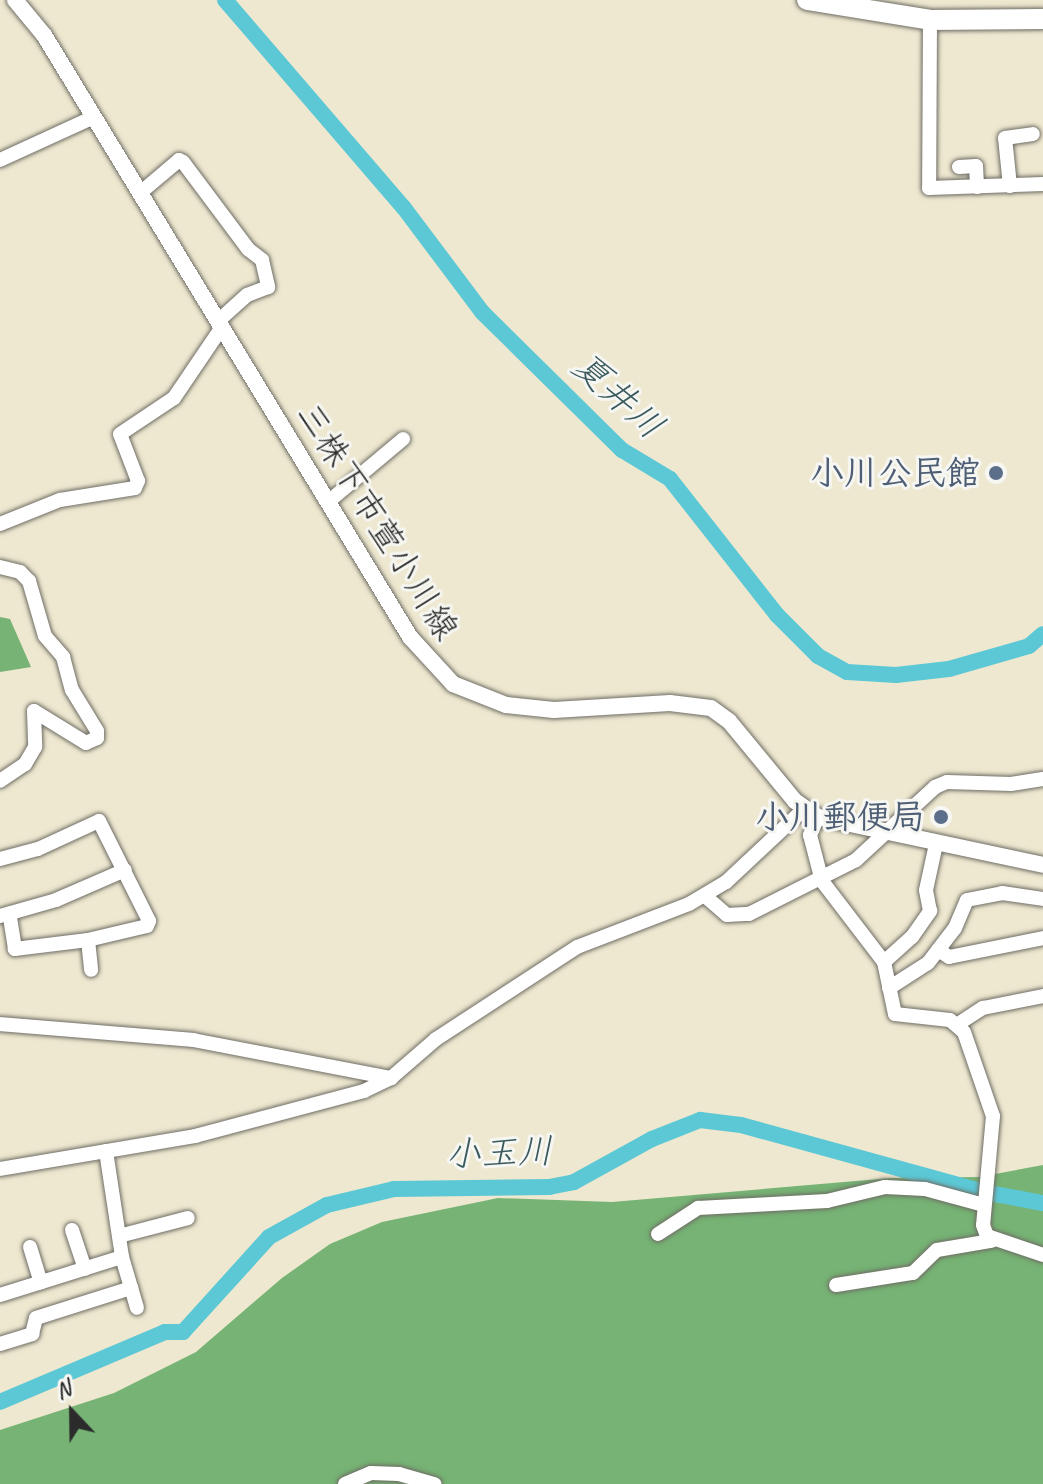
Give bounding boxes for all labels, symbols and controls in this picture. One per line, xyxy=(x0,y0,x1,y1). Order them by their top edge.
water label: 夏井川 xyxy=(563,344,673,448)
street label: 三株下市萱小川線 xyxy=(289,395,467,647)
place label: 小川公民館 xyxy=(810,453,980,493)
marker: 小川公民館 xyxy=(987,464,1005,482)
place label: 小川郵便局 xyxy=(755,797,925,837)
marker: 小川郵便局 xyxy=(932,808,950,826)
water label: 小玉川 xyxy=(444,1130,554,1176)
north arrow xyxy=(32,1372,112,1452)
text: N xyxy=(51,1374,75,1405)

